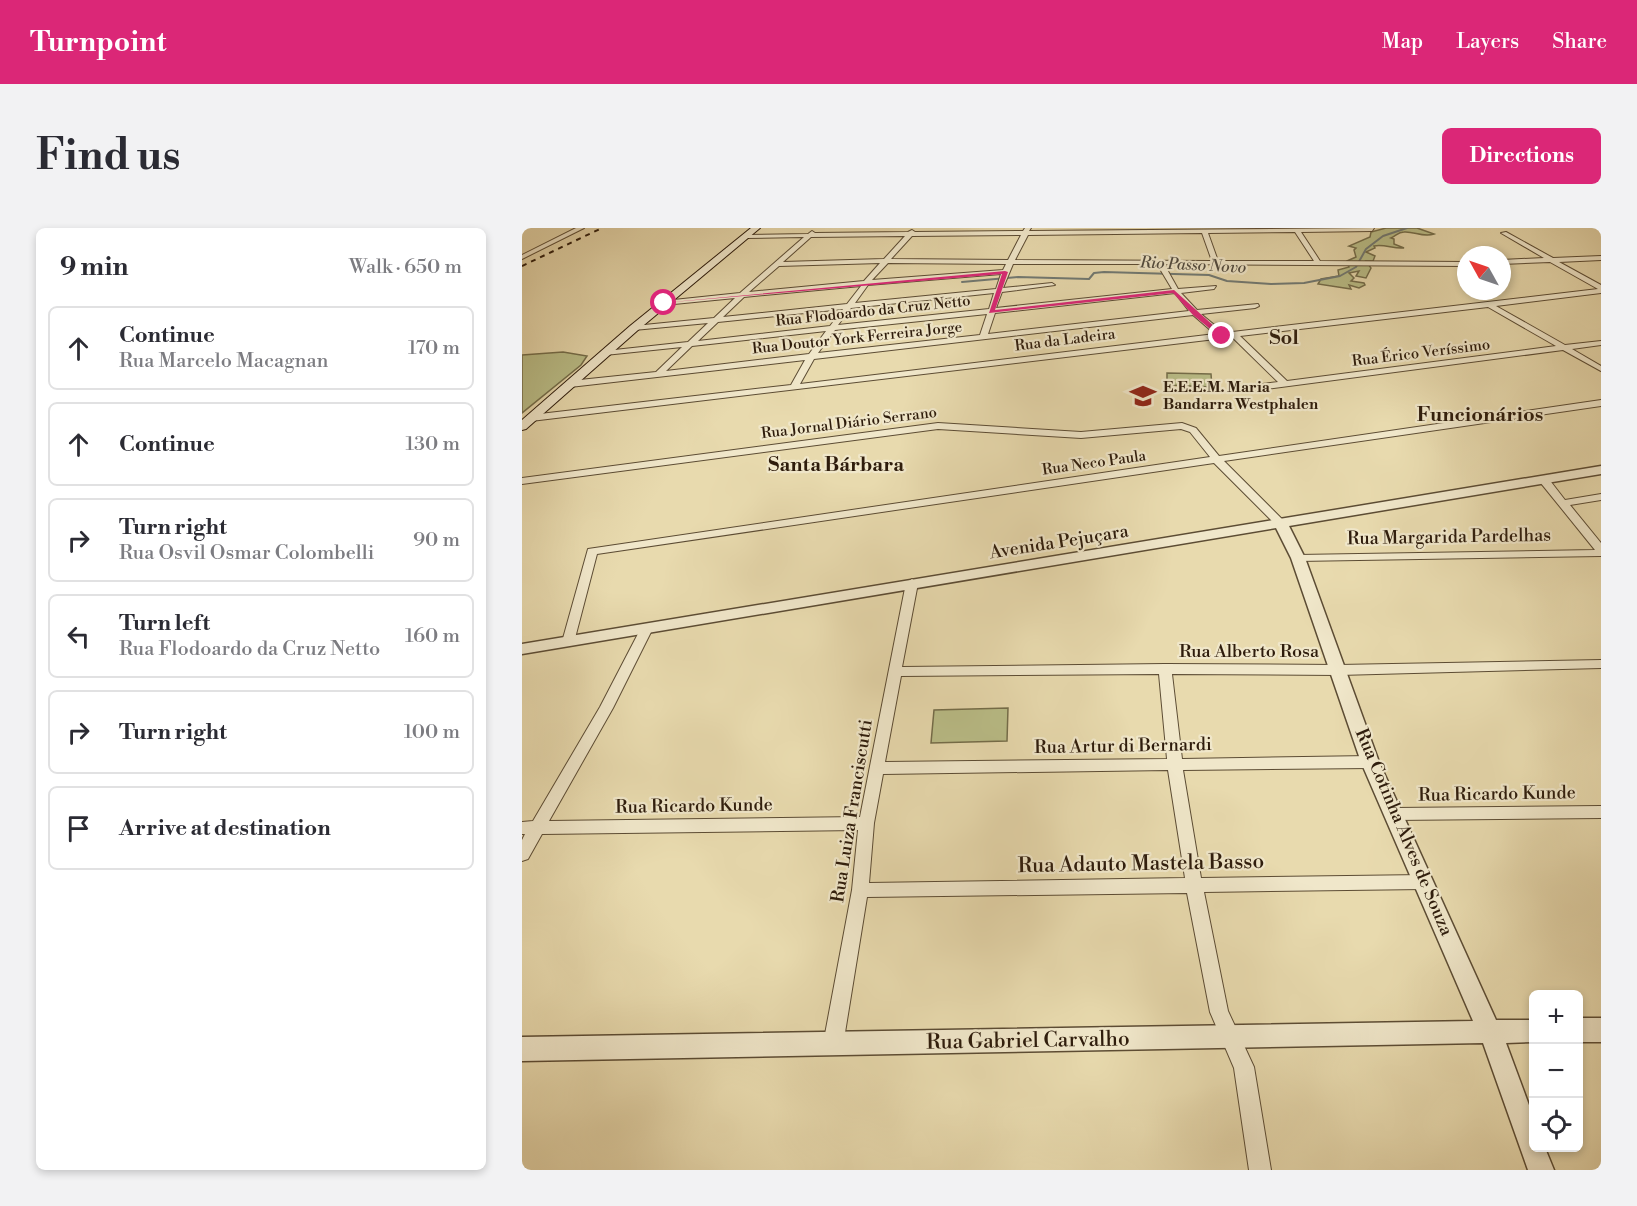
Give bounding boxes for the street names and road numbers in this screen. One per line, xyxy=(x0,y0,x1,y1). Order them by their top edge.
street label: Rua Flodoardo da Cruz Netto xyxy=(775,291,971,331)
street label: Rua Doutor York Ferreira Jorge xyxy=(751,318,963,358)
street label: Rua da Ladeira xyxy=(1014,324,1117,356)
street label: Rua Érico Veríssimo xyxy=(1351,334,1491,371)
street label: Rua Jornal Diário Serrano xyxy=(760,403,938,443)
street label: Rua Neco Paula xyxy=(1041,446,1148,480)
street label: Avenida Pejuçara xyxy=(987,520,1131,564)
street label: Rua Margarida Pardelhas xyxy=(1347,524,1551,550)
street label: Rua Alberto Rosa xyxy=(1179,640,1320,663)
street label: Rua Luiza Franciscutti xyxy=(826,718,878,904)
street label: Rua Cotinha Alves de Souza xyxy=(1350,725,1459,940)
street label: Rua Artur di Bernardi xyxy=(1034,733,1212,759)
street label: Rua Ricardo Kunde xyxy=(1418,781,1576,807)
street label: Rua Ricardo Kunde xyxy=(615,793,773,819)
street label: Rua Adauto Mastela Basso xyxy=(1018,849,1264,879)
street label: Rua Gabriel Carvalho xyxy=(926,1026,1130,1056)

